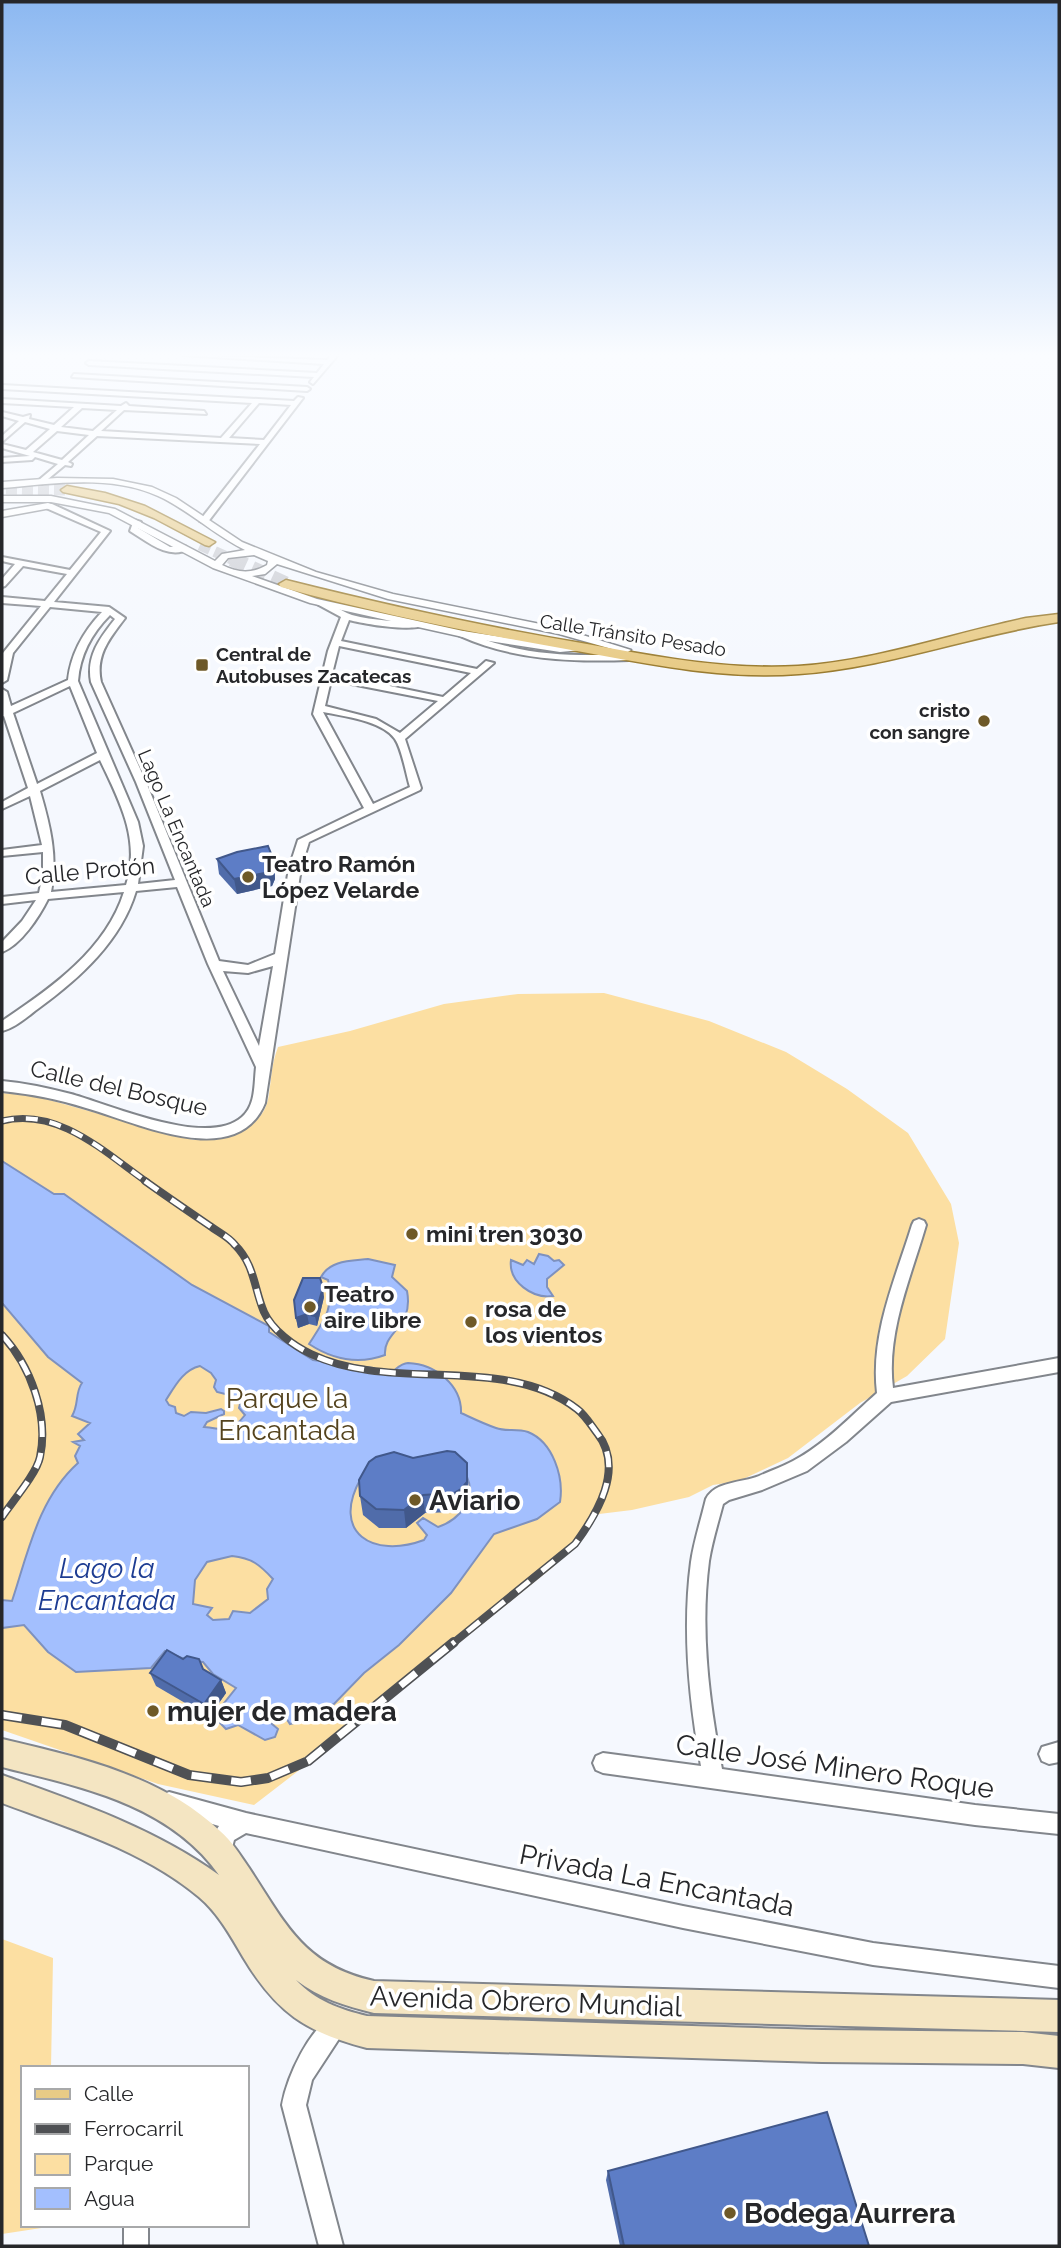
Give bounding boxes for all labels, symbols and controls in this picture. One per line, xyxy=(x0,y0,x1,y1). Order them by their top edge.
street label: Calle Tránsito Pesado xyxy=(538,609,728,661)
place label: Central de Autobuses Zacatecas xyxy=(216,643,411,687)
marker: Central de Autobuses Zacatecas xyxy=(194,657,210,673)
place label: cristo con sangre xyxy=(869,699,970,743)
marker: cristo con sangre xyxy=(976,713,992,729)
street label: Lago La Encantada xyxy=(134,746,220,910)
place label: Teatro Ramón López Velarde xyxy=(262,850,419,903)
street label: Calle Protón xyxy=(24,851,156,890)
marker: Teatro Ramón López Velarde xyxy=(240,869,256,885)
street label: Calle del Bosque xyxy=(28,1054,210,1121)
place label: mini tren 3030 xyxy=(426,1220,583,1247)
marker: mini tren 3030 xyxy=(404,1226,420,1242)
place label: Teatro aire libre xyxy=(324,1280,422,1333)
place label: rosa de los vientos xyxy=(485,1295,603,1348)
marker: Teatro aire libre xyxy=(302,1299,318,1315)
marker: rosa de los vientos xyxy=(463,1314,479,1330)
park label: Parque la Encantada xyxy=(218,1382,356,1447)
place label: Aviario xyxy=(429,1484,520,1517)
marker: Aviario xyxy=(407,1492,423,1508)
water label: Lago la Encantada xyxy=(38,1552,176,1617)
place label: mujer de madera xyxy=(167,1695,397,1728)
marker: mujer de madera xyxy=(145,1703,161,1719)
street label: Calle José Minero Roque xyxy=(674,1728,996,1805)
street label: Privada La Encantada xyxy=(517,1838,797,1923)
street label: Avenida Obrero Mundial xyxy=(369,1980,683,2023)
legend xyxy=(21,2066,248,2227)
text: Calle xyxy=(84,2081,134,2106)
text: Ferrocarril xyxy=(84,2116,183,2141)
text: Parque xyxy=(84,2151,153,2176)
text: Agua xyxy=(84,2186,135,2211)
place label: Bodega Aurrera xyxy=(744,2197,955,2230)
marker: Bodega Aurrera xyxy=(722,2205,738,2221)

